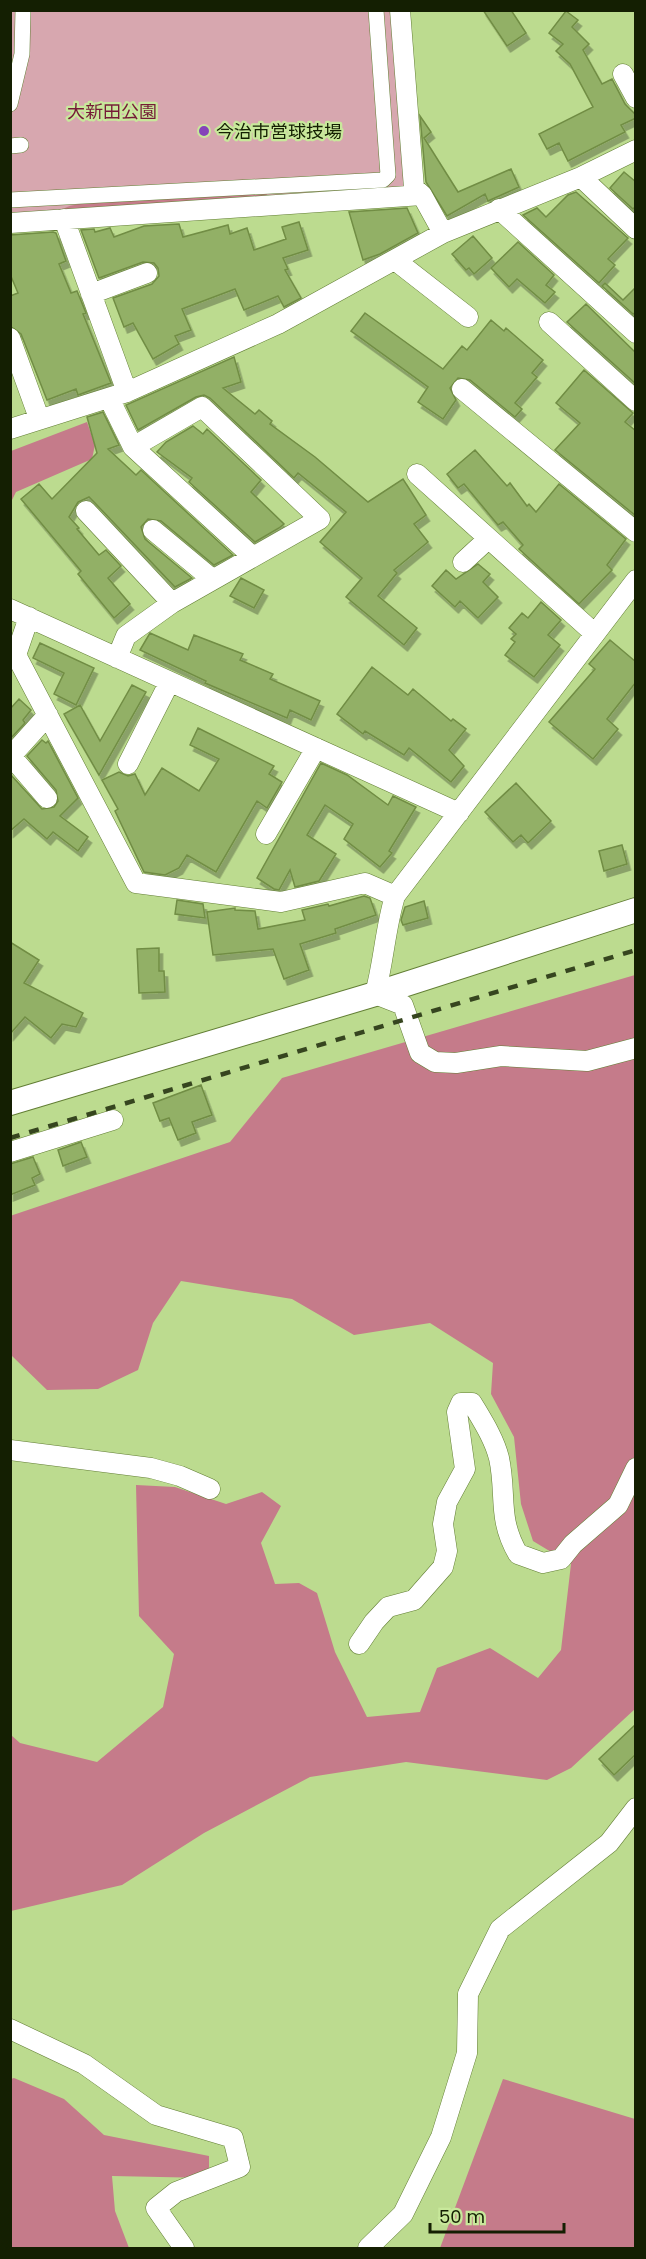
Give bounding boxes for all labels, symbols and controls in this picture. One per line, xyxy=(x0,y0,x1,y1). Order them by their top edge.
park label: 大新田公園 xyxy=(67,99,157,124)
place label: 今治市営球技場 xyxy=(216,119,342,144)
marker: 今治市営球技場 xyxy=(197,124,211,138)
scale bar xyxy=(430,2196,564,2234)
text: 50 m xyxy=(439,2204,485,2229)

